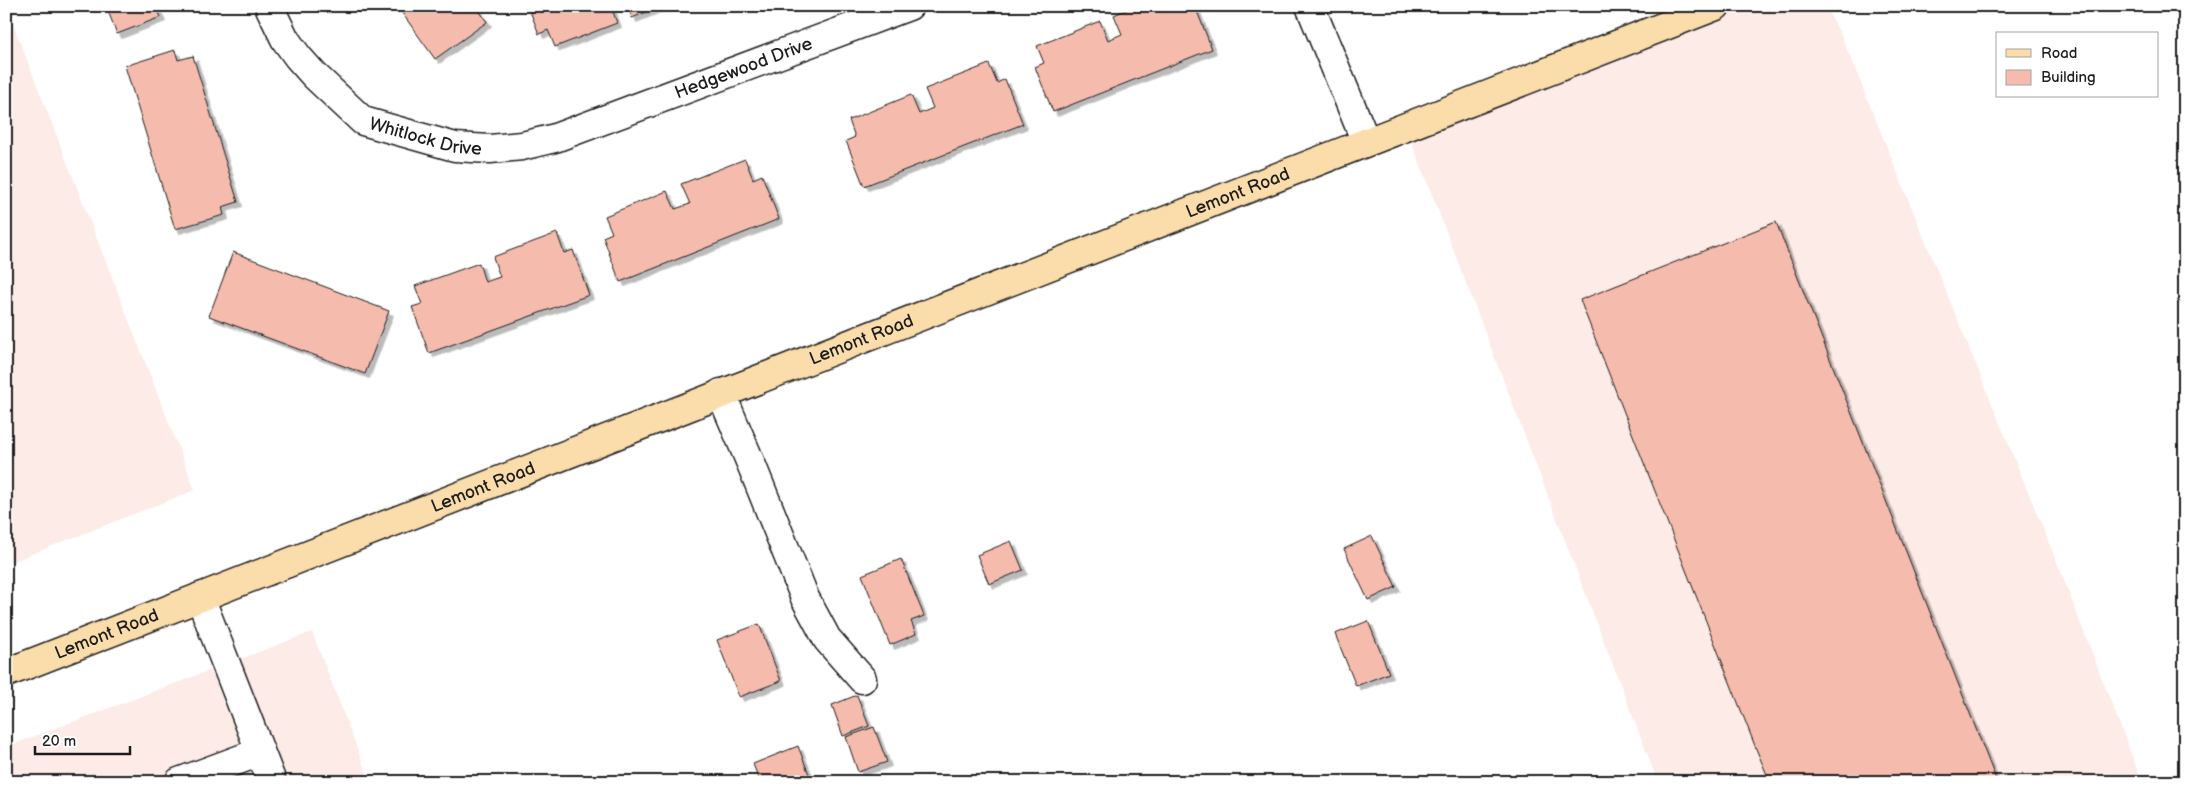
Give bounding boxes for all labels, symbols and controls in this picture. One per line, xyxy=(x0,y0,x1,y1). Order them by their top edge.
street label: Hedgewood Drive xyxy=(672,32,815,103)
legend xyxy=(1996,32,2158,98)
text: Road xyxy=(2041,44,2077,63)
text: Building xyxy=(2041,68,2096,87)
street label: Whitlock Drive xyxy=(367,113,483,159)
street label: Lemont Road xyxy=(1183,163,1293,222)
street label: Lemont Road xyxy=(806,310,916,369)
street label: Lemont Road xyxy=(428,457,538,517)
street label: Lemont Road xyxy=(52,604,162,663)
scale bar xyxy=(35,723,130,755)
text: 20 m xyxy=(42,732,76,751)

